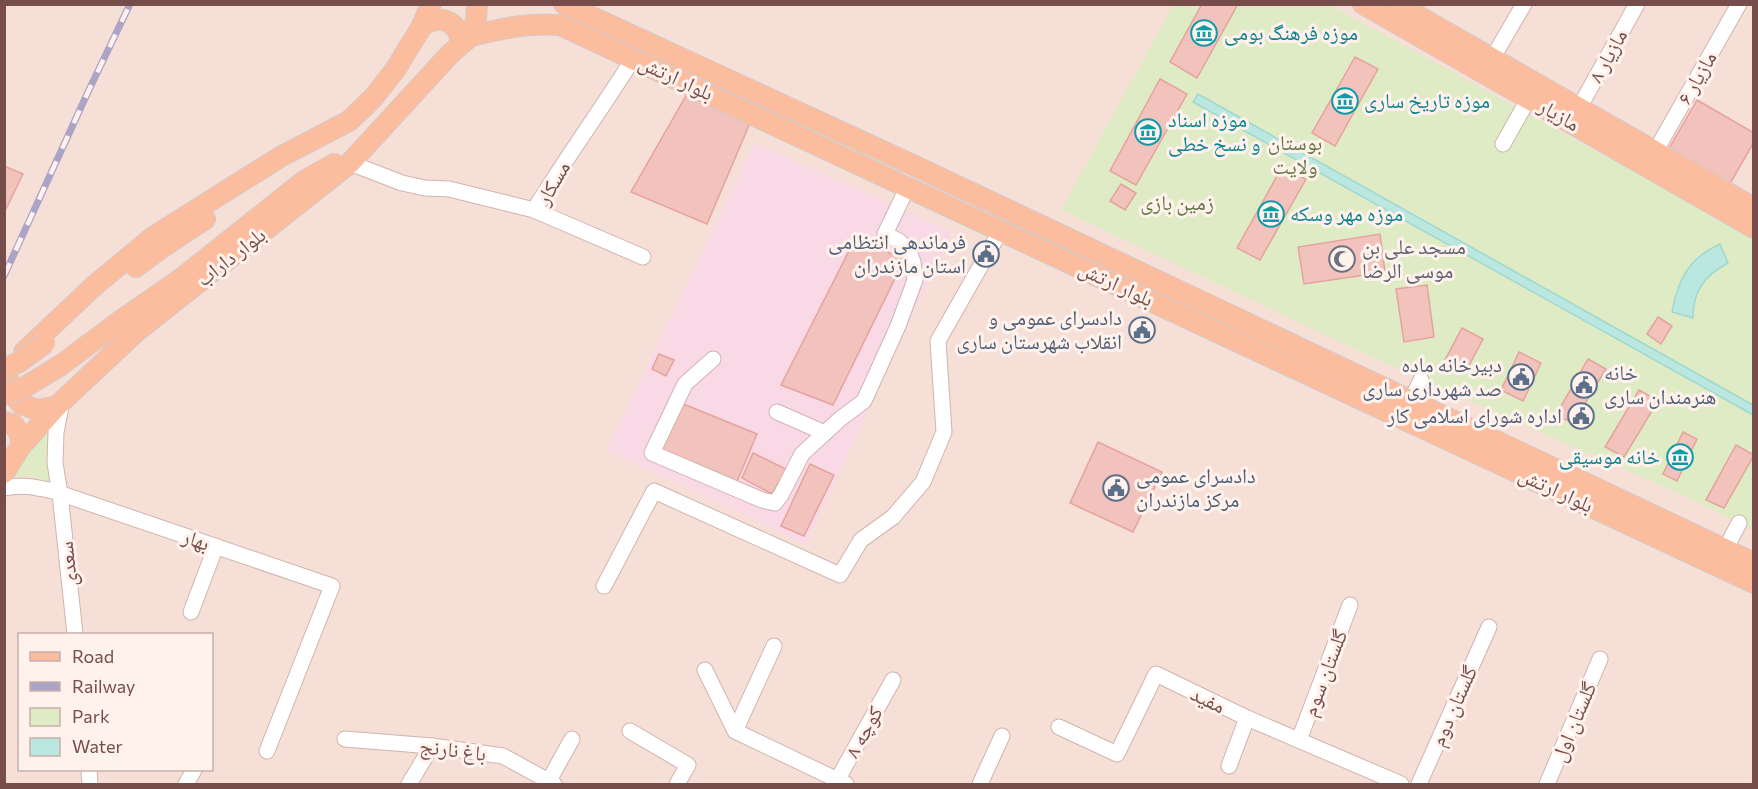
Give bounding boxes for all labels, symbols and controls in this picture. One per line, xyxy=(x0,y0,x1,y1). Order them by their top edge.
museum icon: موزه فرهنگ بومی xyxy=(1189,18,1219,48)
place label: موزه فرهنگ بومی xyxy=(1224,19,1358,46)
street label: مازیار ٨ xyxy=(1582,24,1632,86)
street label: مازیار ۶ xyxy=(1671,46,1721,108)
street label: بلوار ارتش xyxy=(634,49,718,107)
museum icon: موزه تاریخ ساری xyxy=(1330,86,1360,116)
place label: موزه تاریخ ساری xyxy=(1364,87,1490,114)
street label: مازیار xyxy=(1534,91,1585,136)
place label: موزه اسناد و نسخ خطی xyxy=(1168,106,1261,157)
museum icon: موزه اسناد و نسخ خطی xyxy=(1133,117,1163,147)
park label: بوستان ولایت xyxy=(1268,129,1322,178)
street label: مسکار xyxy=(529,156,574,210)
park label: زمین بازی xyxy=(1140,189,1214,216)
museum icon: موزه مهر وسکه xyxy=(1256,199,1286,229)
place label: موزه مهر وسکه xyxy=(1290,200,1403,226)
street label: بلوار داراب xyxy=(191,221,270,291)
place label: فرماندهی انتظامی استان مازندران xyxy=(828,228,966,278)
place label: مسجد علی بن موسی الرضا xyxy=(1362,233,1466,284)
public building icon: فرماندهی انتظامی استان مازندران xyxy=(971,239,1001,269)
mosque icon: مسجد علی بن موسی الرضا xyxy=(1327,244,1357,274)
street label: بلوار ارتش xyxy=(1074,255,1158,313)
place label: دادسرای عمومی و انقلاب شهرستان ساری xyxy=(957,304,1122,354)
public building icon: دادسرای عمومی و انقلاب شهرستان ساری xyxy=(1127,315,1157,345)
place label: دبیرخانه ماده صد شهرداری ساری xyxy=(1362,351,1502,401)
place label: خانه هنرمندان ساری xyxy=(1604,359,1717,409)
public building icon: دبیرخانه ماده صد شهرداری ساری xyxy=(1506,362,1536,392)
public building icon: خانه هنرمندان ساری xyxy=(1569,370,1599,400)
public building icon: اداره شورای اسلامی کار xyxy=(1566,401,1596,431)
place label: اداره شورای اسلامی کار xyxy=(1386,402,1562,429)
museum icon: خانه موسیقی xyxy=(1665,442,1695,472)
place label: خانه موسیقی xyxy=(1559,443,1660,470)
street label: بلوار ارتش xyxy=(1514,461,1598,519)
place label: دادسرای عمومی مرکز مازندران xyxy=(1136,462,1256,512)
public building icon: دادسرای عمومی مرکز مازندران xyxy=(1101,473,1131,503)
street label: بهار xyxy=(178,522,213,556)
street label: سعدی xyxy=(52,540,82,588)
street label: گلستان سوم xyxy=(1296,625,1354,720)
legend xyxy=(18,633,213,771)
text: Road xyxy=(72,645,114,667)
street label: گلستان دوم xyxy=(1424,661,1484,751)
text: Railway xyxy=(72,675,135,697)
street label: گلستان اول xyxy=(1545,677,1602,765)
street label: مفید xyxy=(1187,680,1230,718)
street label: کوچه ۸ xyxy=(838,701,888,762)
text: Park xyxy=(72,705,110,727)
street label: باغ نارنج xyxy=(418,732,488,767)
text: Water xyxy=(72,735,123,757)

